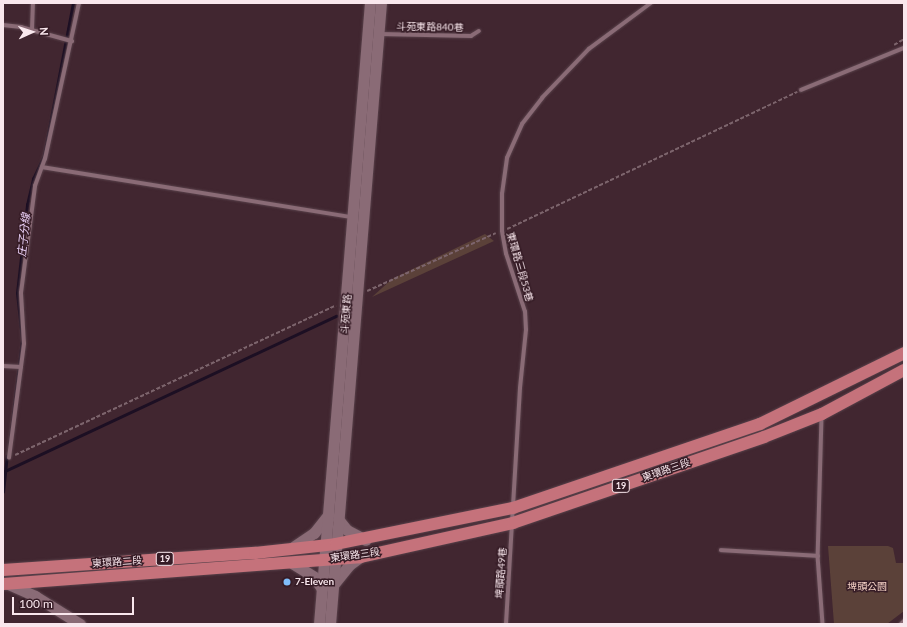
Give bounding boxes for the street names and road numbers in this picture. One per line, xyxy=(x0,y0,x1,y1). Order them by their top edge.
street label: 斗苑東路840巷 xyxy=(396,20,464,34)
street label: 東環路三段53巷 xyxy=(504,231,536,303)
street label: 斗苑東路 xyxy=(338,294,354,334)
street label: 東環路三段 xyxy=(640,456,692,484)
road number: 19 xyxy=(611,479,631,493)
street label: 東環路三段 xyxy=(329,546,381,564)
street label: 埤頭路49巷 xyxy=(493,547,509,599)
road number: 19 xyxy=(155,552,175,566)
street label: 東環路二段 xyxy=(92,554,142,570)

